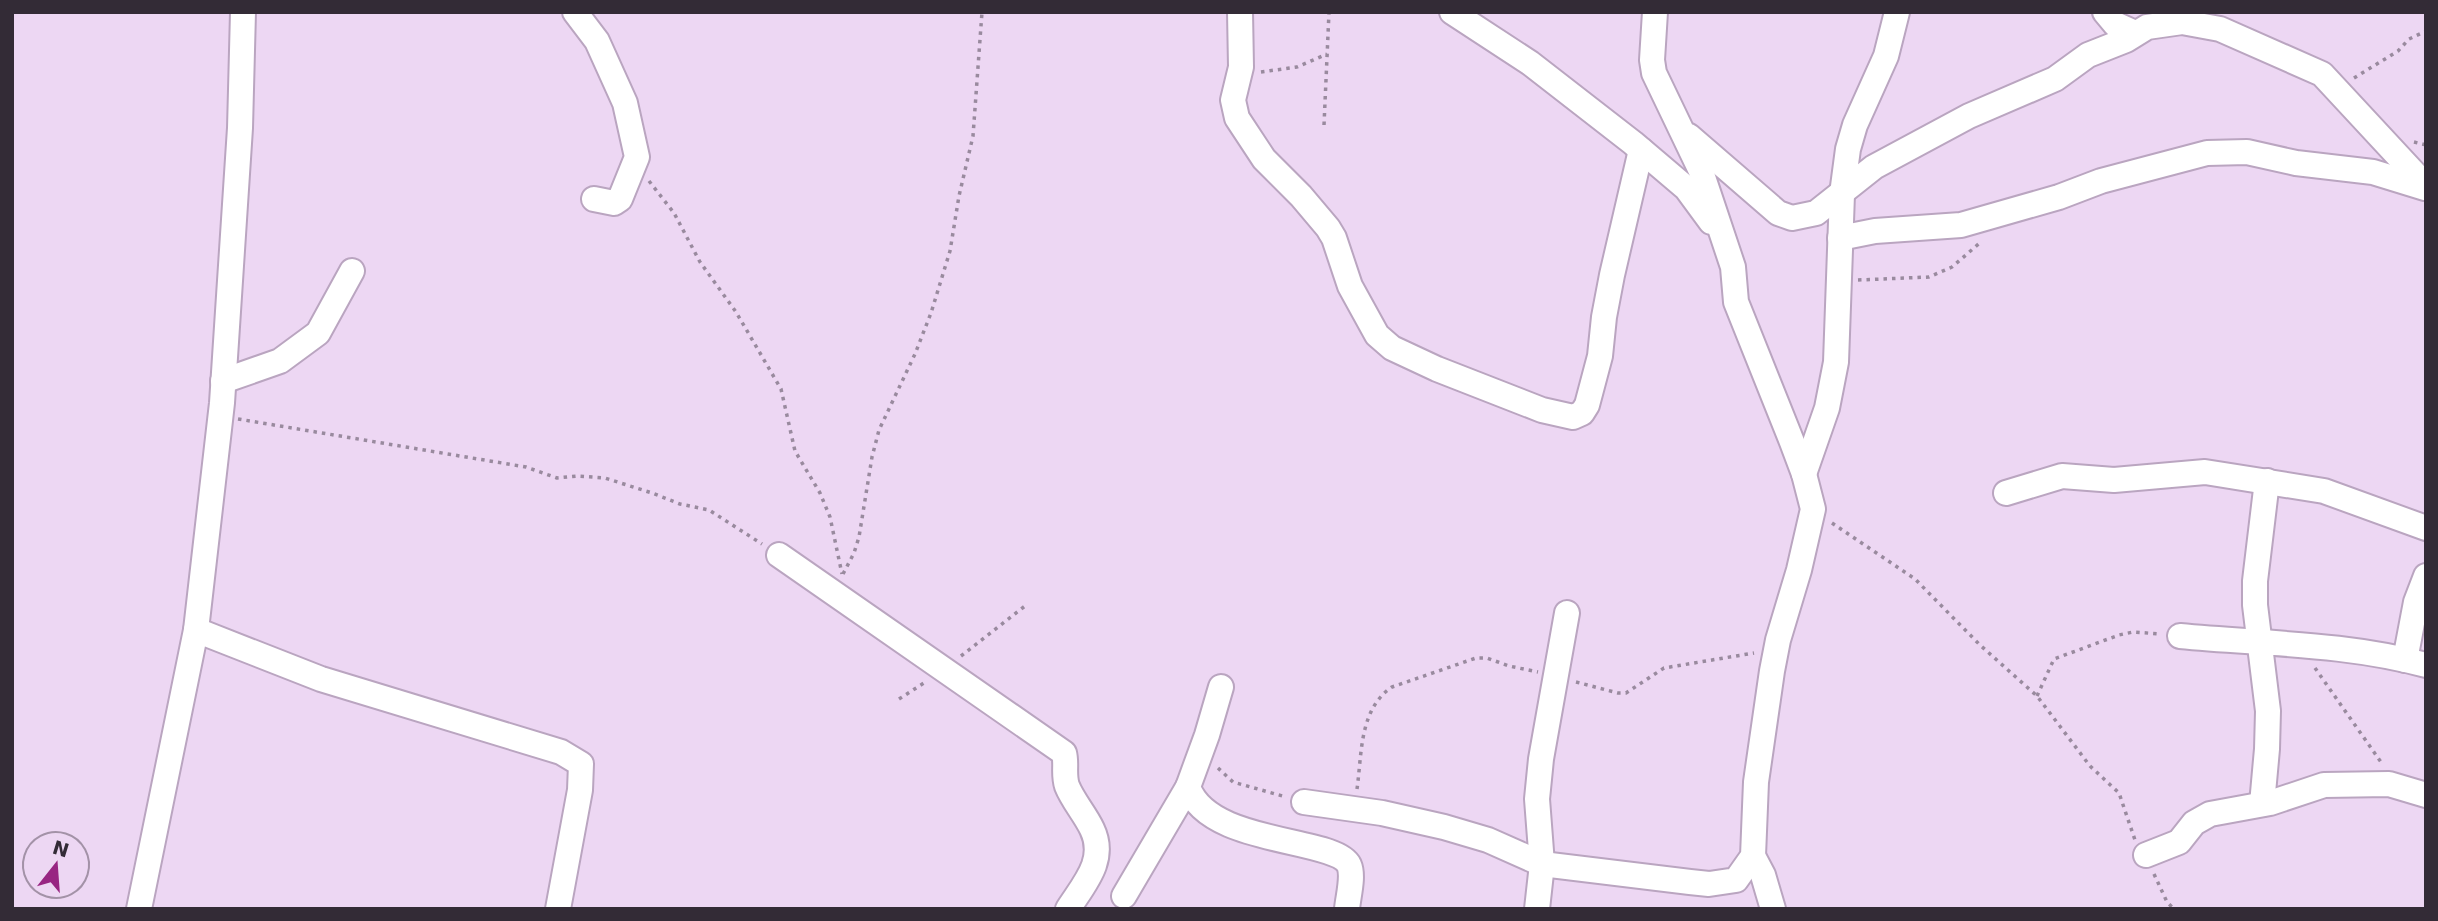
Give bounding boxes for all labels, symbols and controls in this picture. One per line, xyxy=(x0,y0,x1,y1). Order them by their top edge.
north arrow xyxy=(21,830,91,900)
text: N xyxy=(50,836,72,862)

